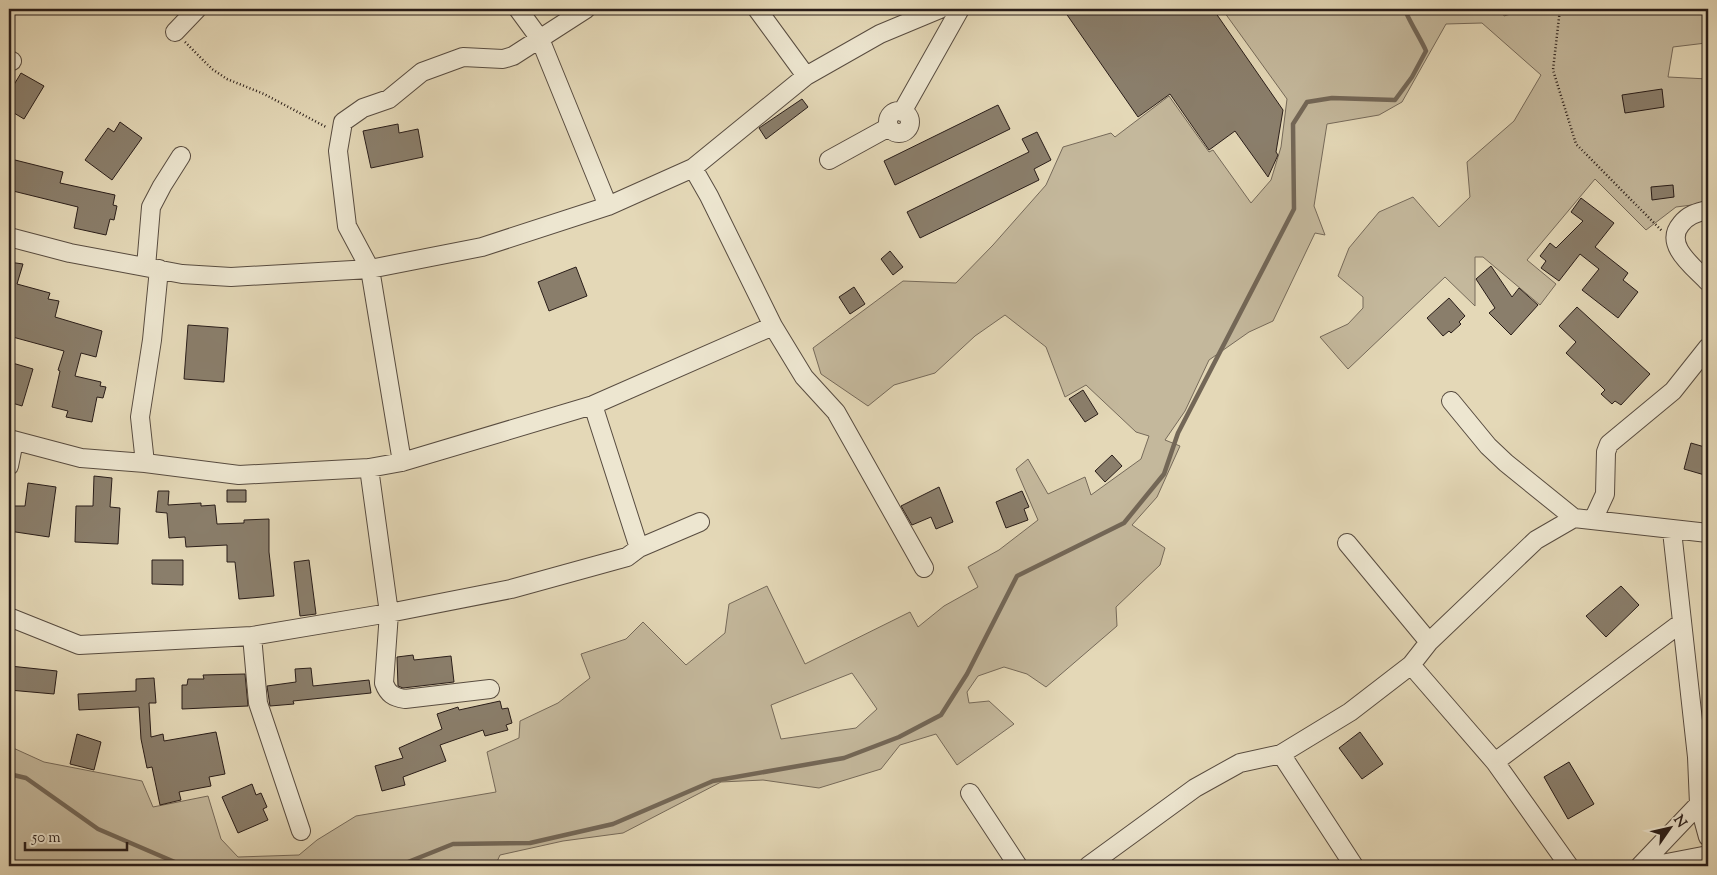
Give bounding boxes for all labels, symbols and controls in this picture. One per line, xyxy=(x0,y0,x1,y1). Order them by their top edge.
north arrow xyxy=(1644,802,1694,852)
text: N xyxy=(1668,812,1691,832)
scale bar xyxy=(25,820,128,852)
text: 50 m xyxy=(31,828,61,849)

